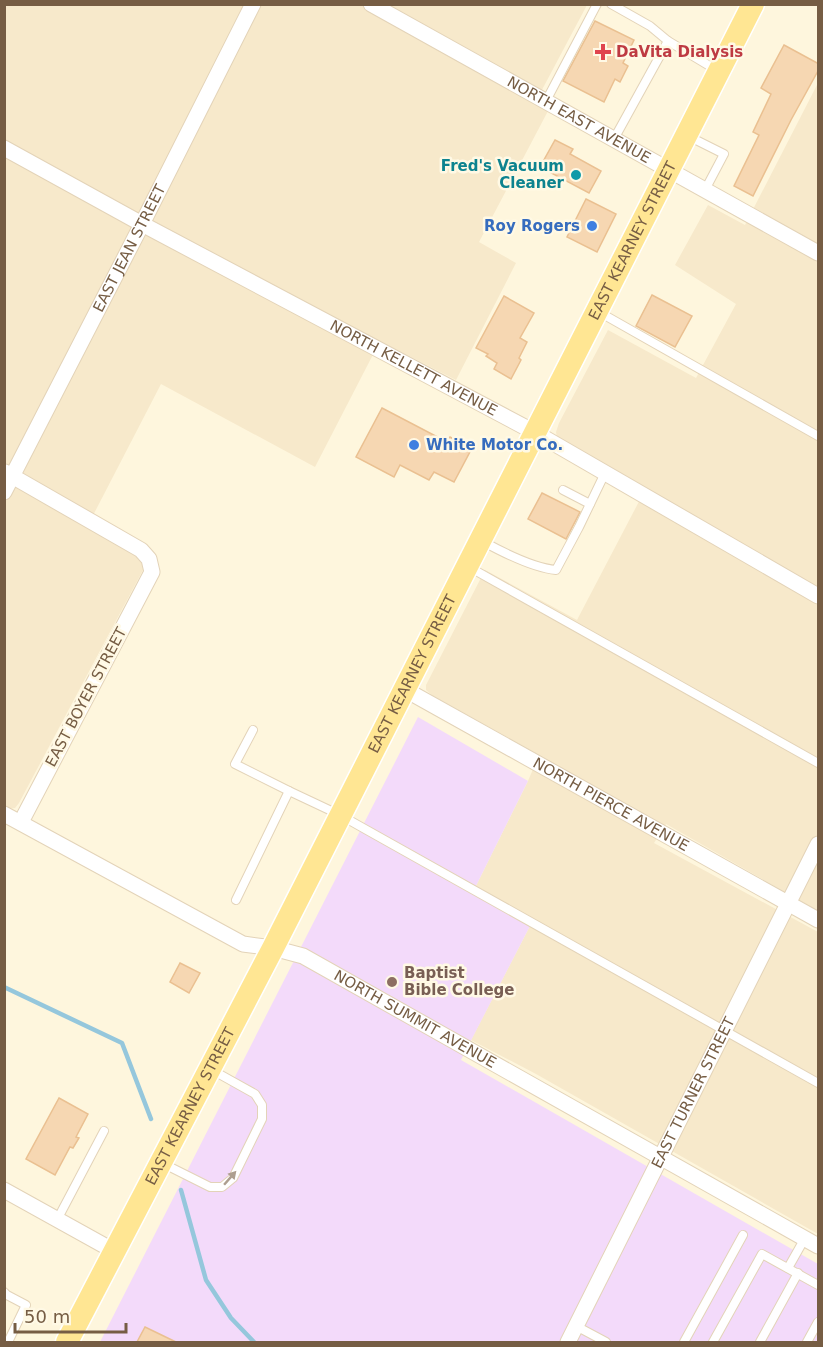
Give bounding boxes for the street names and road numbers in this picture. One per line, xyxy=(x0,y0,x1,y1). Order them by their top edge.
street label: NORTH EAST AVENUE xyxy=(504,73,654,167)
street label: EAST KEARNEY STREET xyxy=(585,158,681,323)
street label: EAST JEAN STREET xyxy=(89,181,170,315)
street label: NORTH KELLETT AVENUE xyxy=(327,316,500,420)
street label: EAST KEARNEY STREET xyxy=(365,591,460,756)
street label: EAST BOYER STREET xyxy=(42,623,131,770)
street label: NORTH PIERCE AVENUE xyxy=(530,754,692,855)
street label: NORTH SUMMIT AVENUE xyxy=(331,966,499,1072)
street label: EAST TURNER STREET xyxy=(648,1013,739,1171)
street label: EAST KEARNEY STREET xyxy=(142,1024,239,1188)

